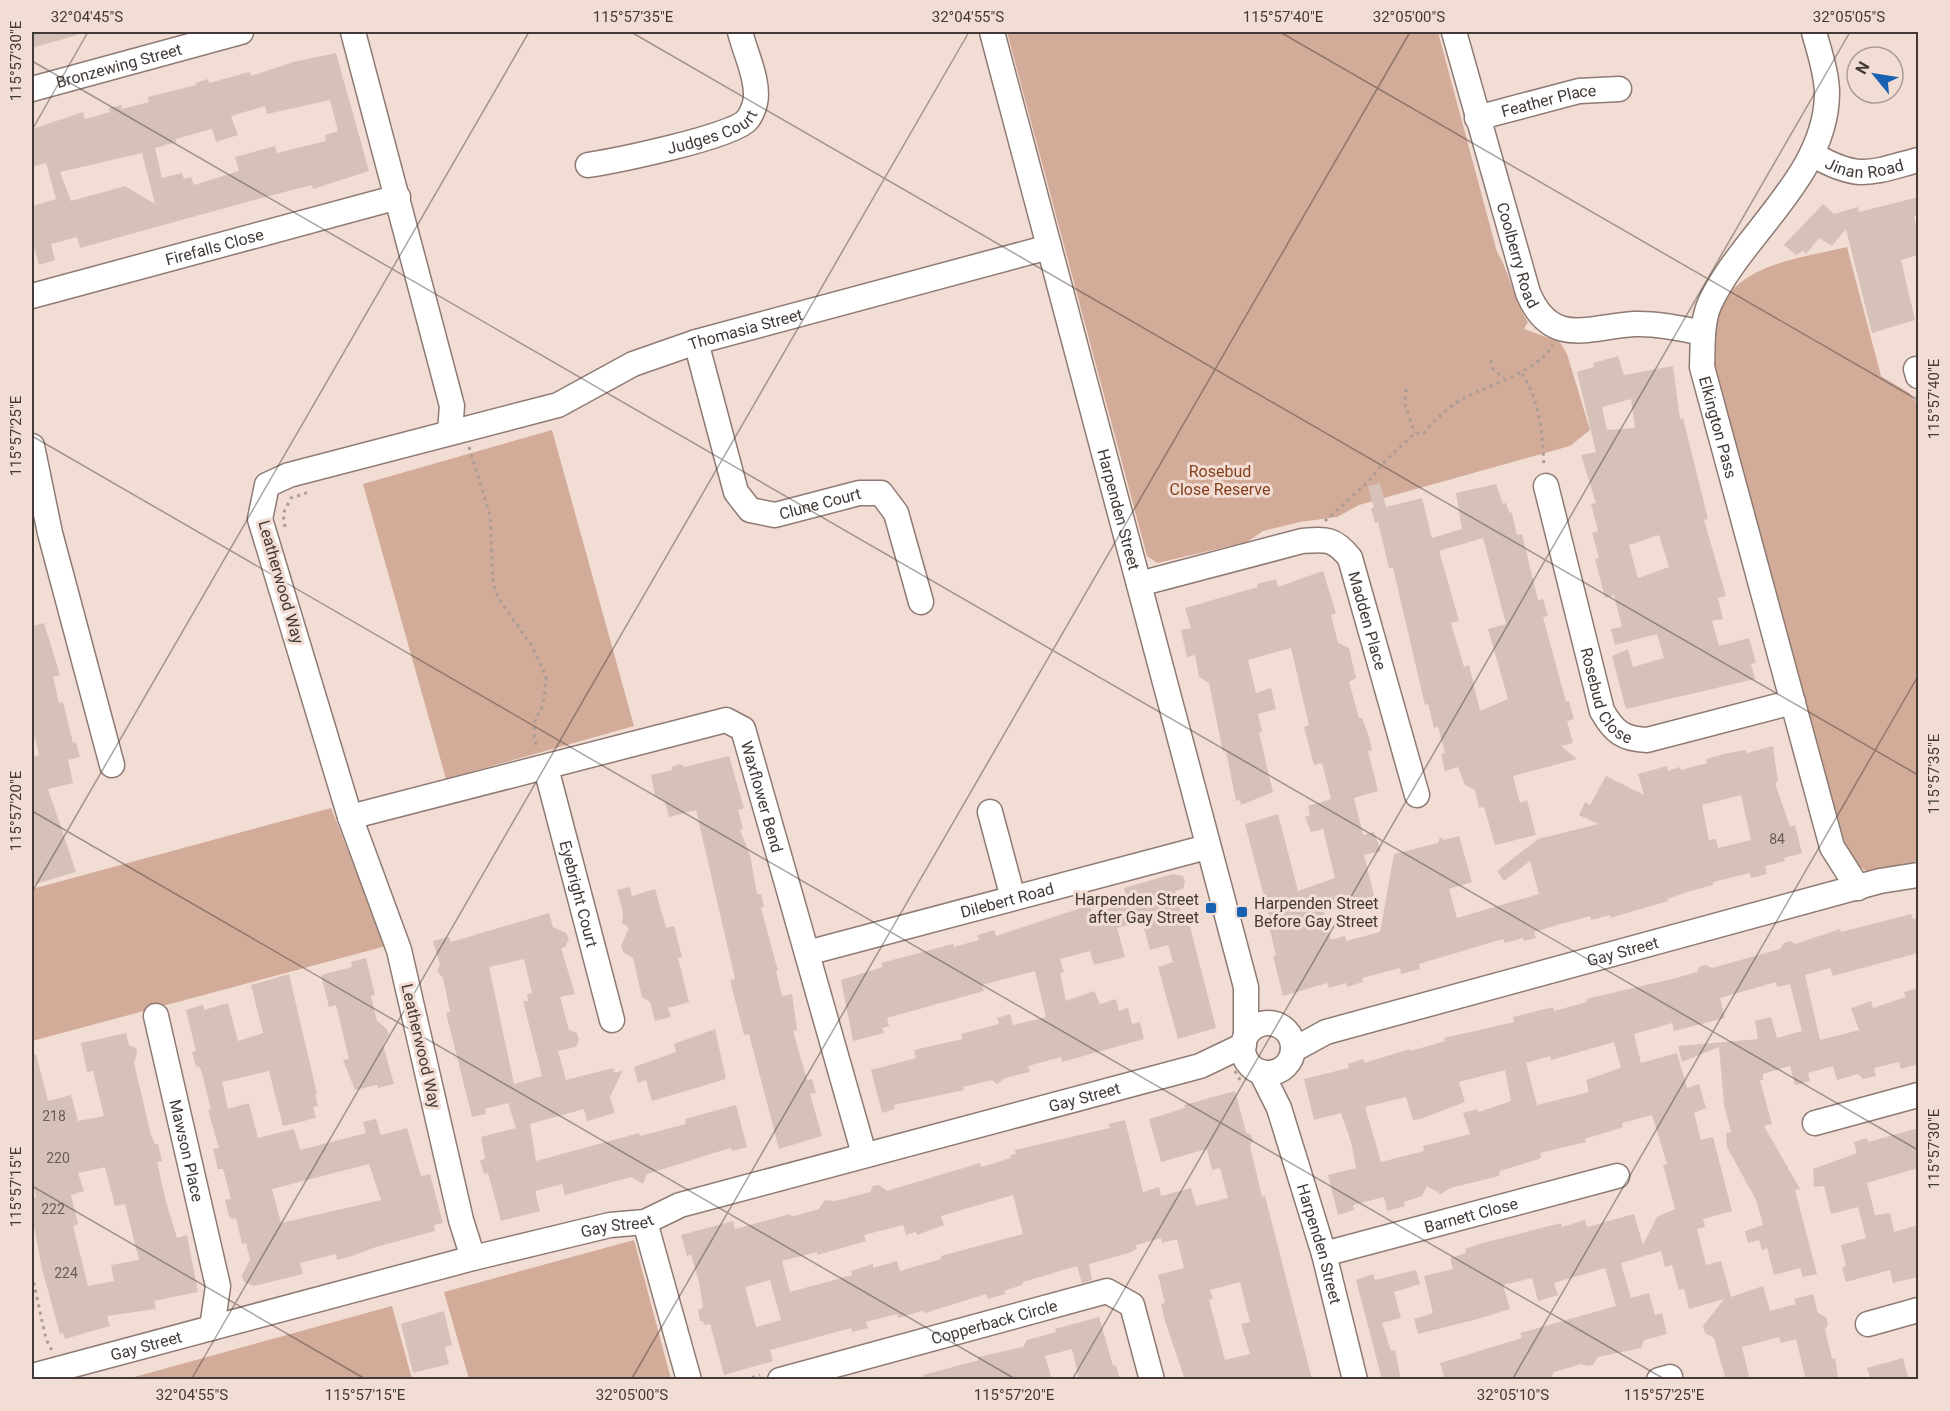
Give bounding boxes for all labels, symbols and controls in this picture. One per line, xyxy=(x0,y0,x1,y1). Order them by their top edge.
text: 32°04'45"S xyxy=(51,8,123,26)
text: 115°57'35"E xyxy=(593,8,674,26)
text: 32°04'55"S xyxy=(932,8,1004,26)
text: 115°57'40"E xyxy=(1243,8,1324,26)
text: 32°05'00"S xyxy=(1373,8,1445,26)
text: 32°05'05"S xyxy=(1813,8,1885,26)
text: 115°57'30"E xyxy=(7,20,25,101)
street label: Bronzewing Street xyxy=(54,39,184,92)
north arrow xyxy=(1845,45,1905,105)
text: N xyxy=(1851,58,1873,77)
street label: Feather Place xyxy=(1499,81,1597,121)
street label: Judges Court xyxy=(665,107,761,158)
street label: Jinan Road xyxy=(1822,153,1906,182)
street label: Coolberry Road xyxy=(1493,200,1543,311)
street label: Firefalls Close xyxy=(163,224,266,269)
street label: Thomasia Street xyxy=(686,304,804,353)
text: 115°57'40"E xyxy=(1925,358,1943,439)
street label: Elkington Pass xyxy=(1695,374,1741,480)
text: 115°57'25"E xyxy=(7,395,25,476)
street label: Harpenden Street xyxy=(1094,447,1144,572)
park label: Rosebud Close Reserve xyxy=(1170,462,1270,499)
street label: Clune Court xyxy=(777,483,863,523)
street label: Leatherwood Way xyxy=(254,518,308,646)
street label: Madden Place xyxy=(1345,569,1391,672)
street label: Rosebud Close xyxy=(1577,645,1635,747)
text: 115°57'35"E xyxy=(1925,733,1943,814)
street label: Waxflower Bend xyxy=(737,739,787,855)
text: 115°57'20"E xyxy=(7,770,25,851)
house number: 84 xyxy=(1769,831,1785,847)
street label: Eyebright Court xyxy=(556,838,602,949)
street label: Dilebert Road xyxy=(958,879,1056,921)
place label: Harpenden Street after Gay Street xyxy=(1075,890,1199,927)
place label: Harpenden Street Before Gay Street xyxy=(1254,894,1378,931)
marker: Harpenden Street after Gay Street xyxy=(1204,901,1218,915)
marker: Harpenden Street Before Gay Street xyxy=(1235,905,1249,919)
street label: Gay Street xyxy=(1585,932,1660,970)
street label: Leatherwood Way xyxy=(397,982,445,1111)
street label: Gay Street xyxy=(1046,1078,1122,1116)
street label: Mawson Place xyxy=(166,1097,208,1204)
house number: 218 xyxy=(42,1108,66,1124)
text: 115°57'30"E xyxy=(1925,1108,1943,1189)
text: 115°57'15"E xyxy=(7,1146,25,1227)
house number: 220 xyxy=(46,1150,70,1166)
street label: Harpenden Street xyxy=(1293,1181,1345,1306)
street label: Barnett Close xyxy=(1422,1193,1520,1236)
house number: 222 xyxy=(41,1201,65,1217)
street label: Gay Street xyxy=(579,1210,656,1241)
house number: 224 xyxy=(54,1265,78,1281)
street label: Copperback Circle xyxy=(929,1295,1059,1348)
street label: Gay Street xyxy=(108,1327,184,1364)
text: 32°04'55"S xyxy=(156,1386,228,1404)
text: 115°57'15"E xyxy=(325,1386,406,1404)
text: 32°05'00"S xyxy=(596,1386,668,1404)
text: 115°57'20"E xyxy=(974,1386,1055,1404)
text: 32°05'10"S xyxy=(1477,1386,1549,1404)
text: 115°57'25"E xyxy=(1624,1386,1705,1404)

